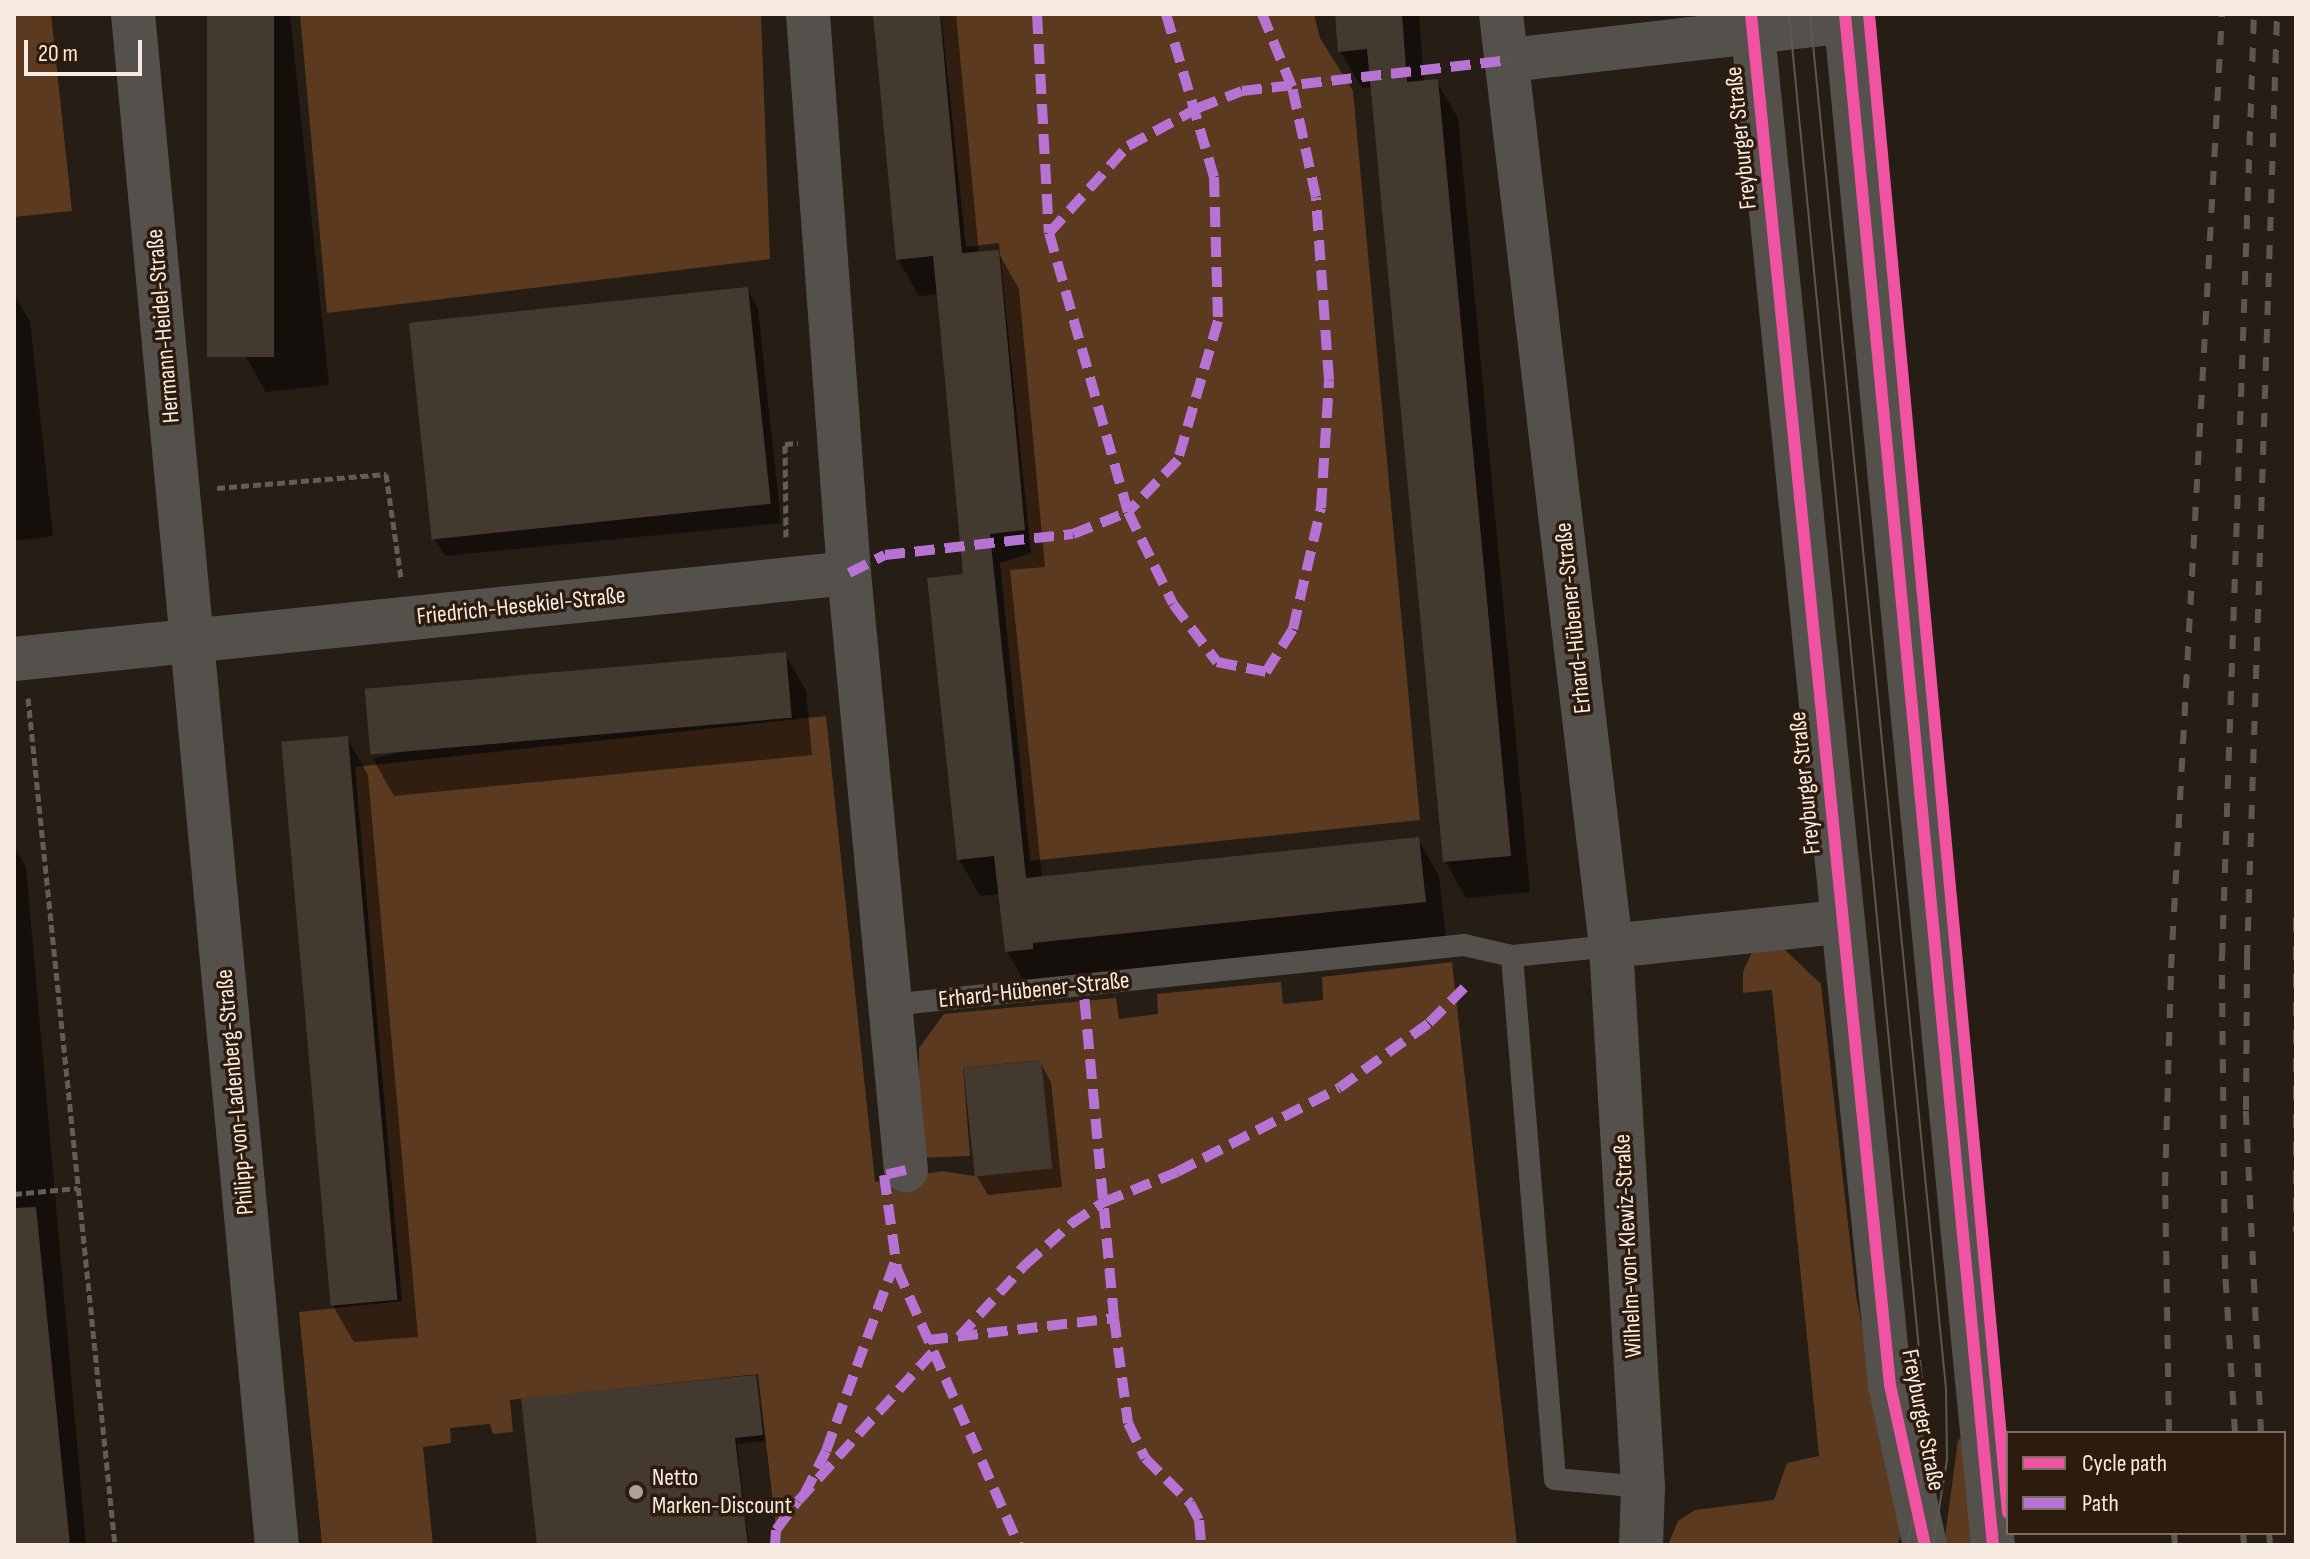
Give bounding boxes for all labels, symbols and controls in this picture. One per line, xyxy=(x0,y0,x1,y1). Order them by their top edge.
scale bar xyxy=(28,24,146,74)
text: 20 m xyxy=(38,39,78,68)
street label: Freyburger Straße xyxy=(1719,65,1763,211)
street label: Hermann-Heidel-Straße xyxy=(140,228,186,424)
street label: Erhard-Hübener-Straße xyxy=(1549,521,1597,715)
street label: Friedrich-Hesekiel-Straße xyxy=(415,581,627,631)
street label: Freyburger Straße xyxy=(1783,710,1827,856)
street label: Erhard-Hübener-Straße xyxy=(937,966,1131,1014)
street label: Philipp-von-Ladenberg-Straße xyxy=(210,968,260,1216)
street label: Wilhelm-von-Klewiz-Straße xyxy=(1608,1133,1648,1359)
street label: Freyburger Straße xyxy=(1895,1347,1951,1493)
legend xyxy=(2006,1431,2286,1535)
text: Cycle path xyxy=(2082,1449,2167,1478)
place label: Netto Marken-Discount xyxy=(652,1464,792,1520)
marker: Netto Marken-Discount xyxy=(627,1483,645,1501)
text: Path xyxy=(2082,1489,2119,1518)

